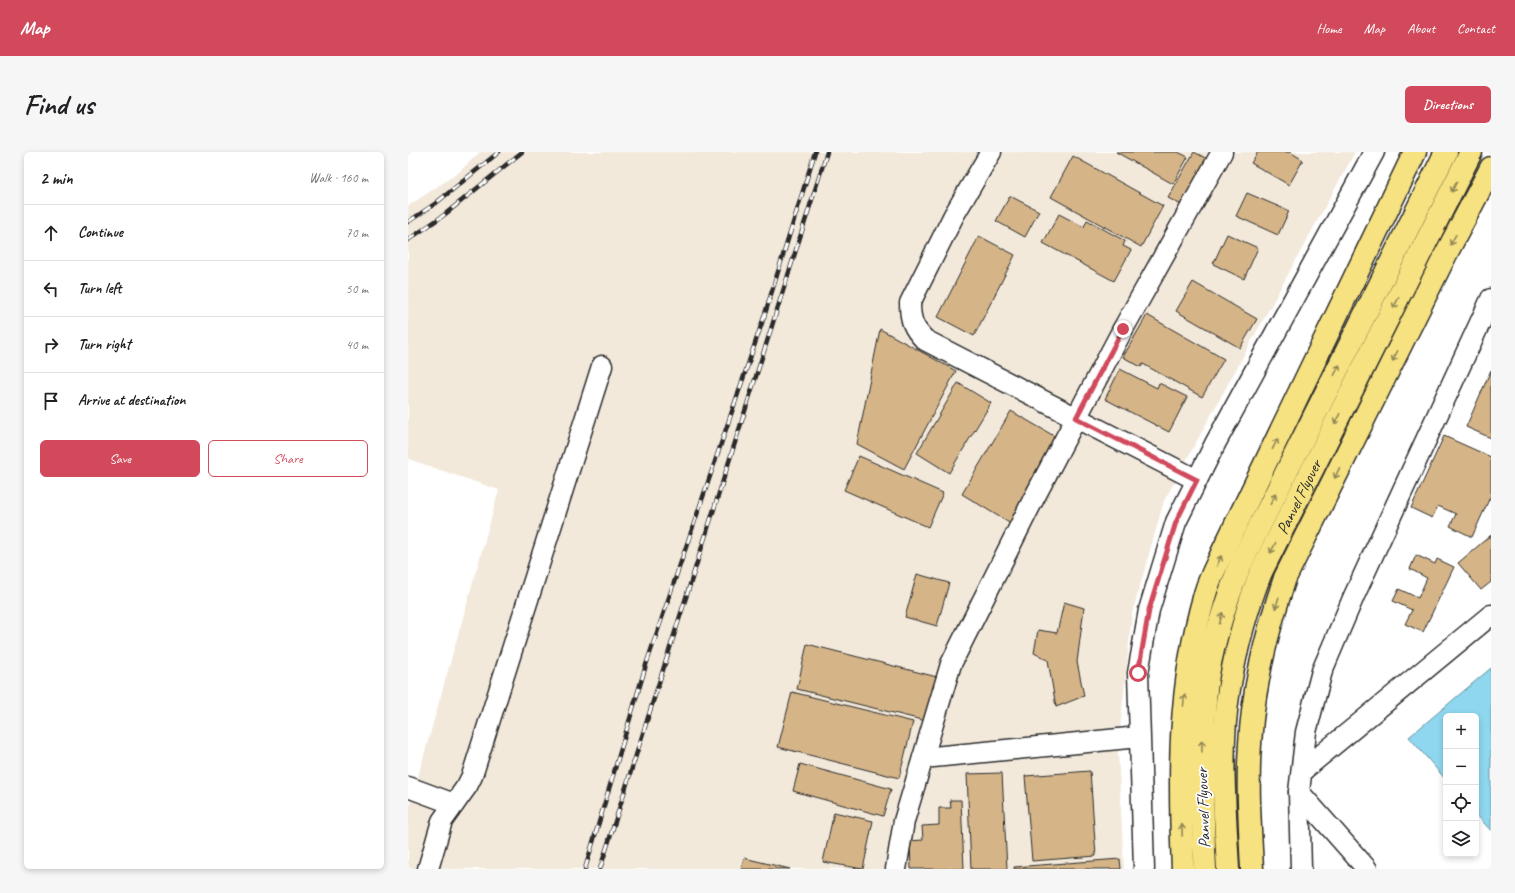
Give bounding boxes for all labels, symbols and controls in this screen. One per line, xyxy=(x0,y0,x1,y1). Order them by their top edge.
text: Map xyxy=(20,16,50,40)
text: Home xyxy=(1316,20,1342,37)
text: Map xyxy=(1364,20,1385,37)
text: About xyxy=(1407,20,1435,37)
text: Contact xyxy=(1457,20,1495,37)
button: Directions xyxy=(1405,86,1491,123)
text: Find us xyxy=(24,87,94,122)
text: 2 min xyxy=(40,168,73,189)
text: Walk · 160 m xyxy=(309,170,368,186)
one-way arrow xyxy=(1450,181,1457,193)
icon: ahead xyxy=(40,222,62,244)
text: Continue xyxy=(78,223,123,242)
text: 70 m xyxy=(346,225,368,241)
one-way arrow xyxy=(1449,234,1457,246)
icon: left xyxy=(40,278,62,300)
text: Turn left xyxy=(78,279,121,298)
text: 50 m xyxy=(346,281,368,297)
one-way arrow xyxy=(1391,297,1399,309)
route end xyxy=(1114,320,1132,338)
icon: right xyxy=(40,334,62,356)
text: Turn right xyxy=(78,335,131,354)
text: 40 m xyxy=(346,337,368,353)
one-way arrow xyxy=(1391,350,1398,362)
one-way arrow xyxy=(1334,364,1341,376)
icon: arrive xyxy=(40,390,62,412)
text: Arrive at destination xyxy=(78,391,185,410)
one-way arrow xyxy=(1333,413,1341,425)
one-way arrow xyxy=(1272,438,1279,450)
button: Save xyxy=(40,440,200,477)
button: Share xyxy=(208,440,368,477)
street label: Panvel Flyover xyxy=(1271,454,1327,537)
one-way arrow xyxy=(1333,466,1341,478)
one-way arrow xyxy=(1269,493,1277,505)
one-way arrow xyxy=(1269,542,1276,554)
one-way arrow xyxy=(1216,556,1223,568)
one-way arrow xyxy=(1273,596,1280,609)
one-way arrow xyxy=(1218,612,1226,625)
route start xyxy=(1129,664,1147,682)
one-way arrow xyxy=(1180,694,1188,707)
map controls xyxy=(1443,713,1479,857)
button: + xyxy=(1443,713,1479,749)
one-way arrow xyxy=(1198,740,1206,753)
button: − xyxy=(1443,749,1479,785)
street label: Panvel Flyover xyxy=(1191,766,1215,849)
button: locate xyxy=(1443,785,1479,821)
button: layers xyxy=(1443,821,1479,857)
one-way arrow xyxy=(1178,824,1185,837)

